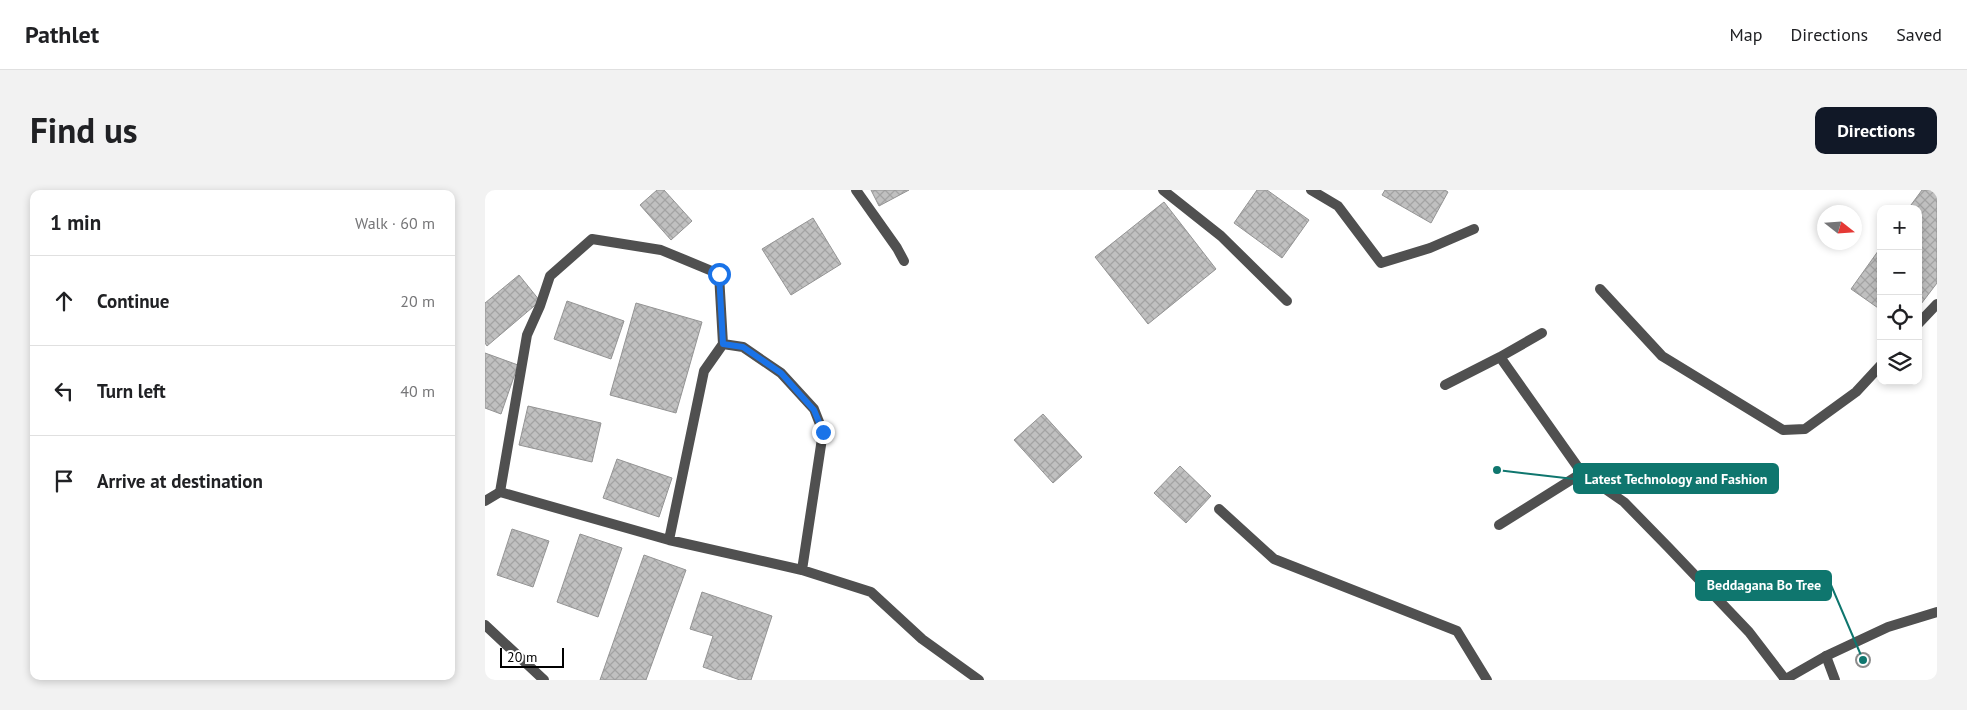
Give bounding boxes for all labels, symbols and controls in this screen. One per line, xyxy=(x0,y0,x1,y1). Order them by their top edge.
text: Pathlet xyxy=(25,19,99,50)
text: Map xyxy=(1730,23,1762,46)
text: Directions xyxy=(1790,23,1868,46)
text: Saved xyxy=(1896,23,1942,46)
text: Find us xyxy=(30,107,138,153)
button: Directions xyxy=(1815,107,1937,154)
north arrow xyxy=(1817,205,1862,250)
map controls xyxy=(1877,205,1922,385)
button: + xyxy=(1877,205,1922,250)
text: 1 min xyxy=(50,209,101,236)
text: Walk · 60 m xyxy=(355,213,435,233)
button: − xyxy=(1877,250,1922,295)
route start xyxy=(708,263,731,286)
icon: ahead xyxy=(50,287,78,315)
text: Continue xyxy=(97,289,169,313)
text: 20 m xyxy=(400,291,435,311)
button: locate xyxy=(1877,295,1922,340)
button: layers xyxy=(1877,340,1922,385)
icon: left xyxy=(50,377,78,405)
text: Turn left xyxy=(97,379,166,403)
text: 40 m xyxy=(400,381,435,401)
route end xyxy=(812,421,835,444)
callout: Latest Technology and Fashion xyxy=(1574,464,1778,493)
icon: arrive xyxy=(50,467,78,495)
text: Arrive at destination xyxy=(97,469,263,493)
text: Latest Technology and Fashion xyxy=(1585,470,1767,488)
callout: Beddagana Bo Tree xyxy=(1696,571,1831,600)
text: Beddagana Bo Tree xyxy=(1707,576,1821,594)
scale bar xyxy=(500,645,564,668)
text: 20 m xyxy=(507,648,537,666)

